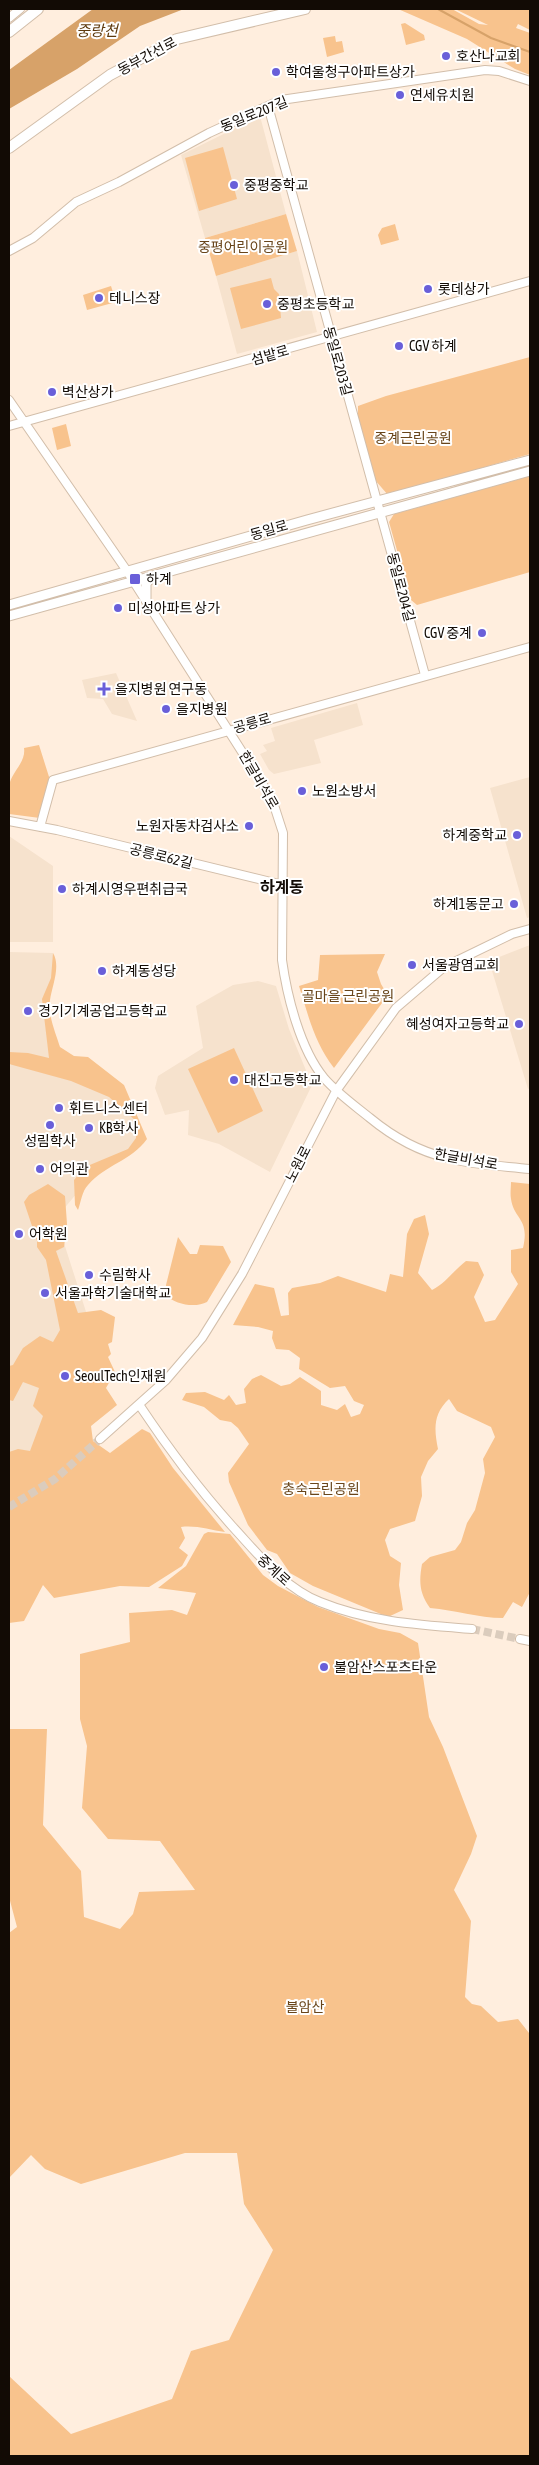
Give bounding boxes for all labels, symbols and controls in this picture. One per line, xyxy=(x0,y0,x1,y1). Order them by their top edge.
water label: 중랑천 xyxy=(76,22,120,39)
street label: 동부간선로 xyxy=(115,34,179,78)
place label: 호산나교회 xyxy=(456,48,520,64)
marker: 호산나교회 xyxy=(440,50,452,62)
place label: 학여울청구아파트상가 xyxy=(286,64,415,80)
marker: 학여울청구아파트상가 xyxy=(270,66,282,78)
place label: 연세유치원 xyxy=(410,87,474,103)
marker: 연세유치원 xyxy=(394,89,406,101)
street label: 동일로207길 xyxy=(218,93,290,135)
place label: 중평중학교 xyxy=(244,177,309,193)
marker: 중평중학교 xyxy=(228,179,240,191)
park label: 중평어린이공원 xyxy=(198,239,288,255)
place label: 롯데상가 xyxy=(438,281,490,297)
marker: 롯데상가 xyxy=(422,283,434,295)
place label: 테니스장 xyxy=(109,290,161,306)
marker: 테니스장 xyxy=(93,292,105,304)
place label: 중평초등학교 xyxy=(277,296,354,312)
marker: 중평초등학교 xyxy=(261,298,273,310)
street label: 동일로203길 xyxy=(320,325,356,397)
place label: CGV 하계 xyxy=(409,338,457,354)
marker: CGV 하계 xyxy=(393,340,405,352)
street label: 섬밭로 xyxy=(249,342,291,368)
place label: 벽산상가 xyxy=(62,384,114,400)
marker: 벽산상가 xyxy=(46,386,58,398)
park label: 중계근린공원 xyxy=(374,430,452,446)
street label: 동일로 xyxy=(248,517,290,543)
street label: 동일로204길 xyxy=(384,551,418,623)
place label: 하계 xyxy=(146,571,172,587)
marker: 하계 xyxy=(128,572,142,586)
place label: 미성아파트 상가 xyxy=(128,600,220,616)
marker: 미성아파트 상가 xyxy=(112,602,124,614)
place label: CGV 중계 xyxy=(424,625,472,641)
marker: CGV 중계 xyxy=(476,627,488,639)
place label: 을지병원 연구동 xyxy=(115,681,207,697)
marker: 을지병원 연구동 xyxy=(97,682,111,696)
place label: 을지병원 xyxy=(176,701,228,717)
marker: 을지병원 xyxy=(160,703,172,715)
street label: 공릉로 xyxy=(231,710,273,736)
street label: 한글비석로 xyxy=(236,748,282,812)
place label: 노원소방서 xyxy=(312,783,376,799)
marker: 노원소방서 xyxy=(296,785,308,797)
place label: 노원자동차검사소 xyxy=(136,818,239,834)
marker: 노원자동차검사소 xyxy=(243,820,255,832)
place label: 하계중학교 xyxy=(443,827,507,843)
marker: 하계중학교 xyxy=(511,829,523,841)
street label: 공릉로62길 xyxy=(128,840,194,872)
district label: 하계동 xyxy=(260,878,304,896)
place label: 하계시영우편취급국 xyxy=(72,881,188,897)
marker: 하계시영우편취급국 xyxy=(56,883,68,895)
place label: 하계1동문고 xyxy=(433,896,504,912)
marker: 하계1동문고 xyxy=(508,898,520,910)
place label: 서울광염교회 xyxy=(422,957,499,973)
marker: 서울광염교회 xyxy=(406,959,418,971)
place label: 하계동성당 xyxy=(112,963,177,979)
marker: 하계동성당 xyxy=(96,965,108,977)
park label: 골마을 근린공원 xyxy=(302,988,394,1004)
place label: 경기기계공업고등학교 xyxy=(38,1003,167,1019)
marker: 경기기계공업고등학교 xyxy=(22,1005,34,1017)
place label: 혜성여자고등학교 xyxy=(406,1016,509,1032)
marker: 혜성여자고등학교 xyxy=(513,1018,525,1030)
place label: 대진고등학교 xyxy=(244,1072,321,1088)
marker: 대진고등학교 xyxy=(228,1074,240,1086)
place label: 휘트니스 센터 xyxy=(69,1100,148,1116)
marker: 휘트니스 센터 xyxy=(53,1102,65,1114)
marker: 성림학사 xyxy=(44,1119,56,1131)
place label: KB학사 xyxy=(99,1120,138,1136)
marker: KB학사 xyxy=(83,1122,95,1134)
place label: 성림학사 xyxy=(24,1133,76,1149)
street label: 노원로 xyxy=(282,1143,314,1185)
street label: 한글비석로 xyxy=(433,1146,499,1172)
place label: 어의관 xyxy=(50,1161,89,1177)
marker: 어의관 xyxy=(34,1163,46,1175)
place label: 어학원 xyxy=(29,1226,68,1242)
marker: 어학원 xyxy=(13,1228,25,1240)
place label: 수림학사 xyxy=(99,1267,151,1283)
marker: 수림학사 xyxy=(83,1269,95,1281)
place label: 서울과학기술대학교 xyxy=(55,1285,171,1301)
marker: 서울과학기술대학교 xyxy=(39,1287,51,1299)
place label: SeoulTech인재원 xyxy=(75,1368,166,1384)
marker: SeoulTech인재원 xyxy=(59,1370,71,1382)
park label: 충숙근린공원 xyxy=(282,1481,360,1497)
street label: 중계로 xyxy=(254,1551,294,1589)
place label: 불암산스포츠타운 xyxy=(334,1659,437,1675)
marker: 불암산스포츠타운 xyxy=(318,1661,330,1673)
park label: 불암산 xyxy=(286,1999,324,2015)

